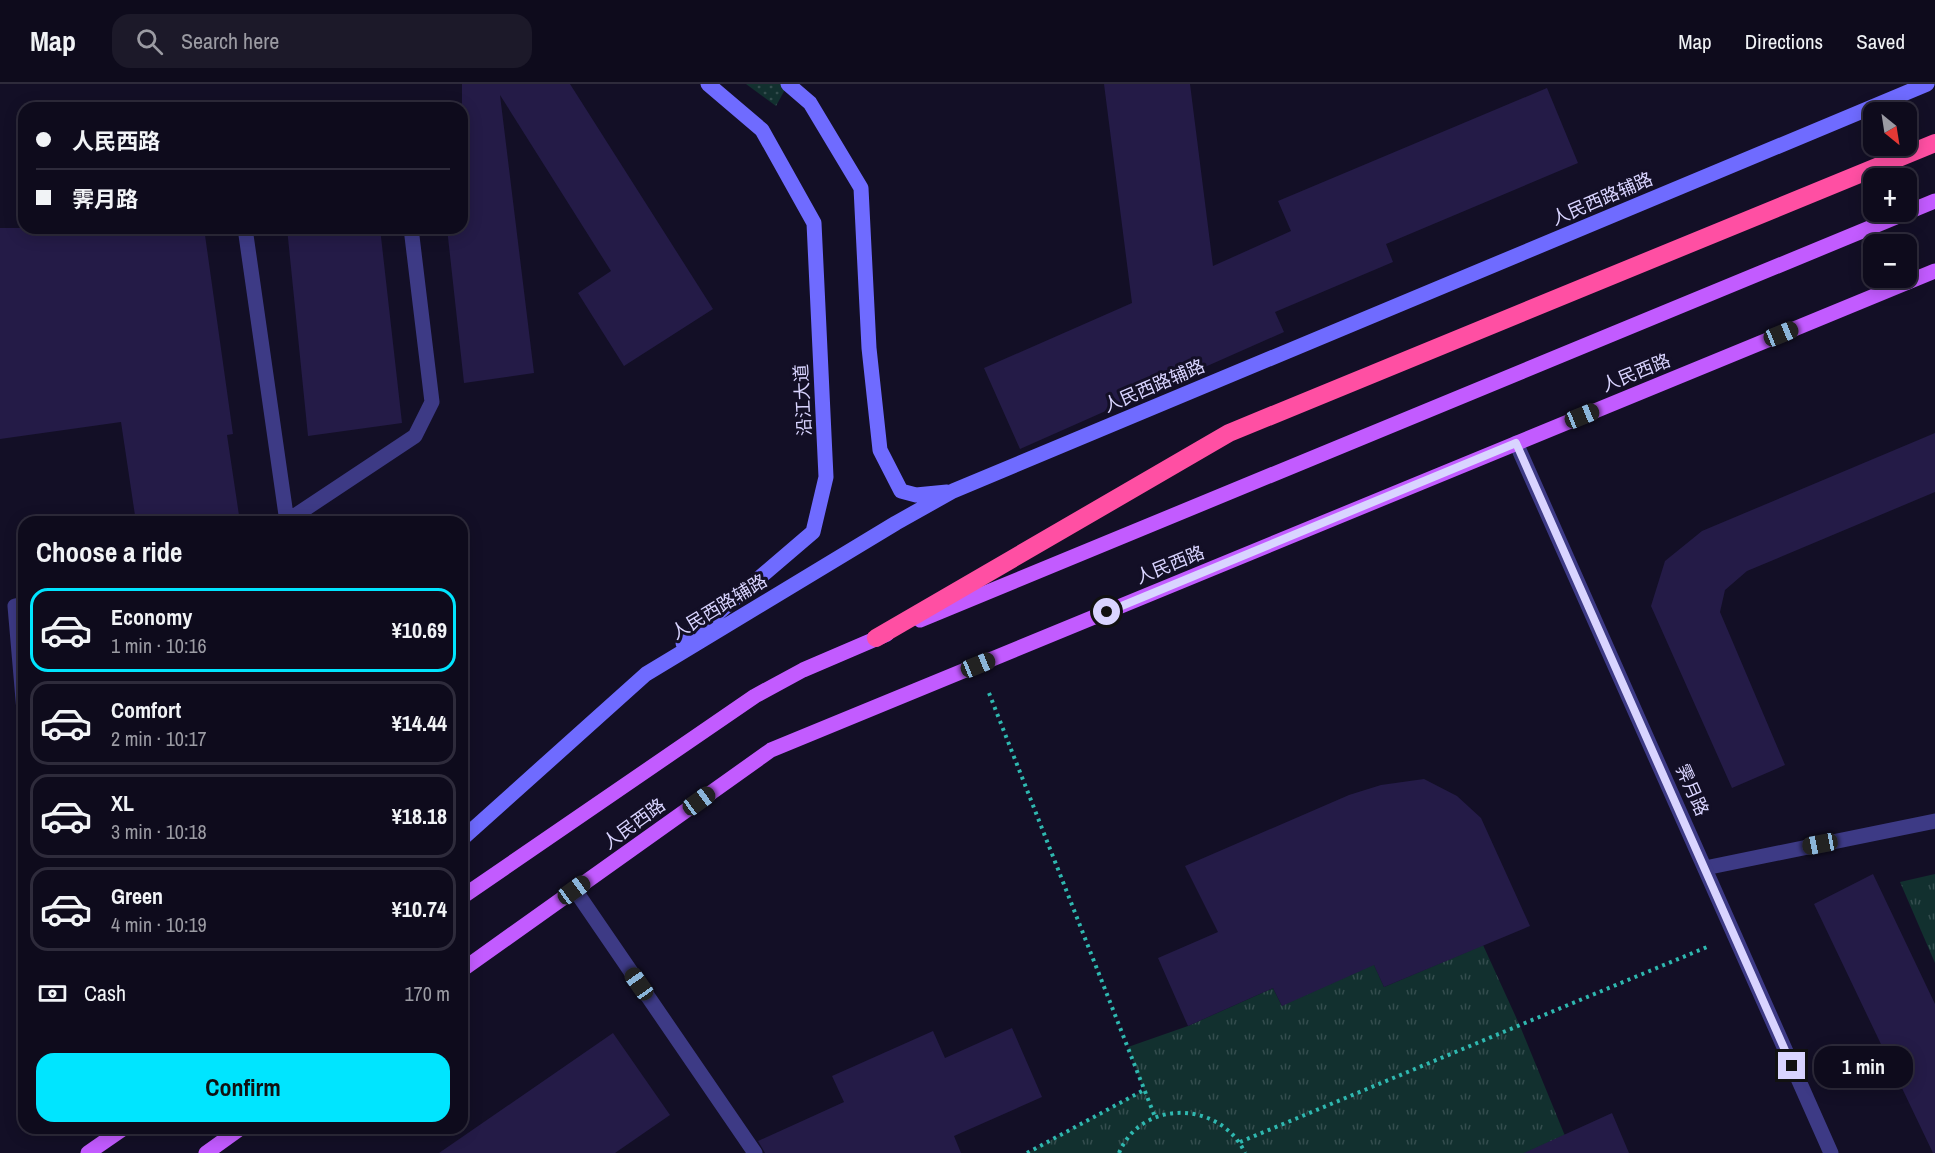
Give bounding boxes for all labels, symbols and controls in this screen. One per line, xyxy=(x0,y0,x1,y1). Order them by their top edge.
search box xyxy=(112,14,532,68)
text: Map xyxy=(30,22,76,60)
icon: search xyxy=(133,25,166,58)
text: Search here xyxy=(181,26,279,56)
text: Map xyxy=(1678,27,1712,56)
text: Directions xyxy=(1745,27,1823,56)
text: Saved xyxy=(1856,27,1905,56)
north arrow xyxy=(1863,102,1917,156)
map controls xyxy=(1863,102,1917,288)
text: 人民西路 xyxy=(72,126,160,156)
street label: 人民西路辅路 xyxy=(1547,166,1656,231)
button: + xyxy=(1863,168,1917,222)
text: 霁月路 xyxy=(72,184,138,214)
button: − xyxy=(1863,234,1917,288)
car xyxy=(1761,319,1801,349)
street label: 人民西路 xyxy=(1598,347,1674,398)
street label: 人民西路辅路 xyxy=(1099,353,1208,418)
street label: 沿江大道 xyxy=(788,363,817,437)
car xyxy=(1562,401,1602,431)
text: Choose a ride xyxy=(36,534,182,570)
street label: 人民西路 xyxy=(1132,539,1208,590)
street label: 人民西路辅路 xyxy=(666,568,771,645)
route start xyxy=(1093,598,1120,625)
text: Economy xyxy=(111,602,192,632)
icon: car xyxy=(39,603,93,657)
text: ¥10.69 xyxy=(392,615,447,645)
text: 1 min · 10:16 xyxy=(111,632,207,659)
car xyxy=(958,650,998,680)
text: Comfort xyxy=(111,695,181,725)
icon: car xyxy=(39,696,93,750)
text: ¥14.44 xyxy=(392,708,447,738)
text: 2 min · 10:17 xyxy=(111,725,207,752)
street label: 霁月路 xyxy=(1670,760,1715,820)
car xyxy=(679,783,719,819)
text: XL xyxy=(111,788,134,818)
icon: car xyxy=(39,789,93,843)
street label: 人民西路 xyxy=(597,792,670,855)
text: ¥18.18 xyxy=(392,801,447,831)
text: 3 min · 10:18 xyxy=(111,818,207,845)
car xyxy=(1801,832,1839,856)
car xyxy=(554,872,594,908)
text: Green xyxy=(111,881,163,911)
icon: car xyxy=(39,882,93,936)
text: ¥10.74 xyxy=(392,894,447,924)
text: 4 min · 10:19 xyxy=(111,911,207,938)
car xyxy=(621,964,657,1004)
icon: cash xyxy=(36,977,69,1010)
text: Cash xyxy=(84,978,126,1008)
text: 170 m xyxy=(404,980,450,1007)
callout: 1 min xyxy=(1813,1045,1912,1087)
route end xyxy=(1778,1052,1805,1079)
button: Confirm xyxy=(36,1053,450,1122)
text: 1 min xyxy=(1842,1053,1885,1080)

